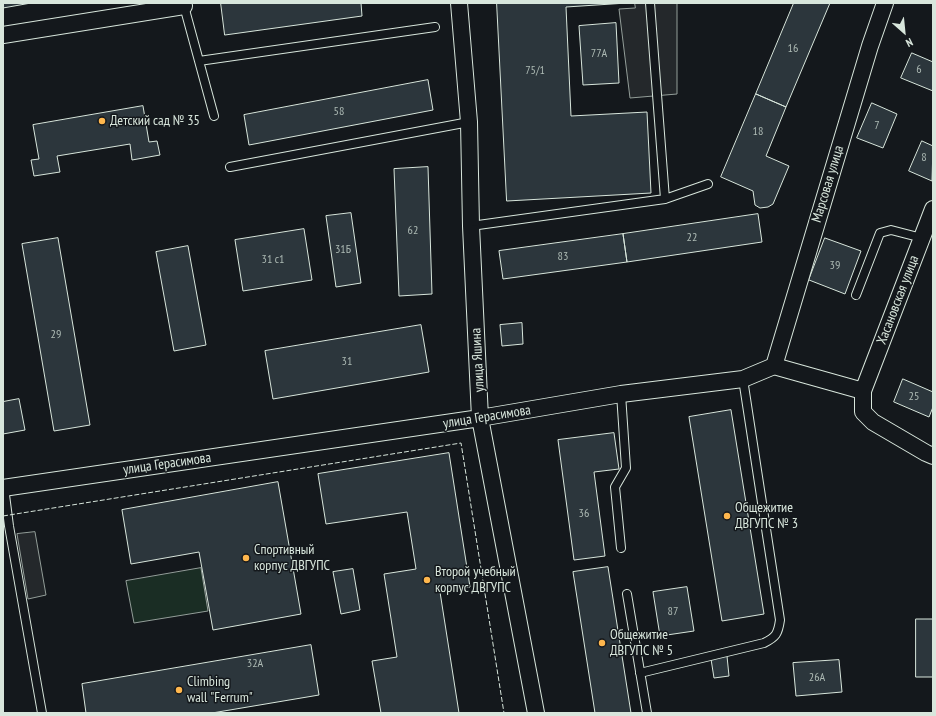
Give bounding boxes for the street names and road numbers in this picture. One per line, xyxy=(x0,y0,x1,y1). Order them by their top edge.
street label: Марсовая улица xyxy=(808,143,848,225)
street label: Хасановская улица xyxy=(873,253,923,347)
street label: улица Яшина xyxy=(468,327,488,393)
street label: улица Герасимова xyxy=(442,402,532,432)
street label: улица Герасимова xyxy=(122,450,212,478)

